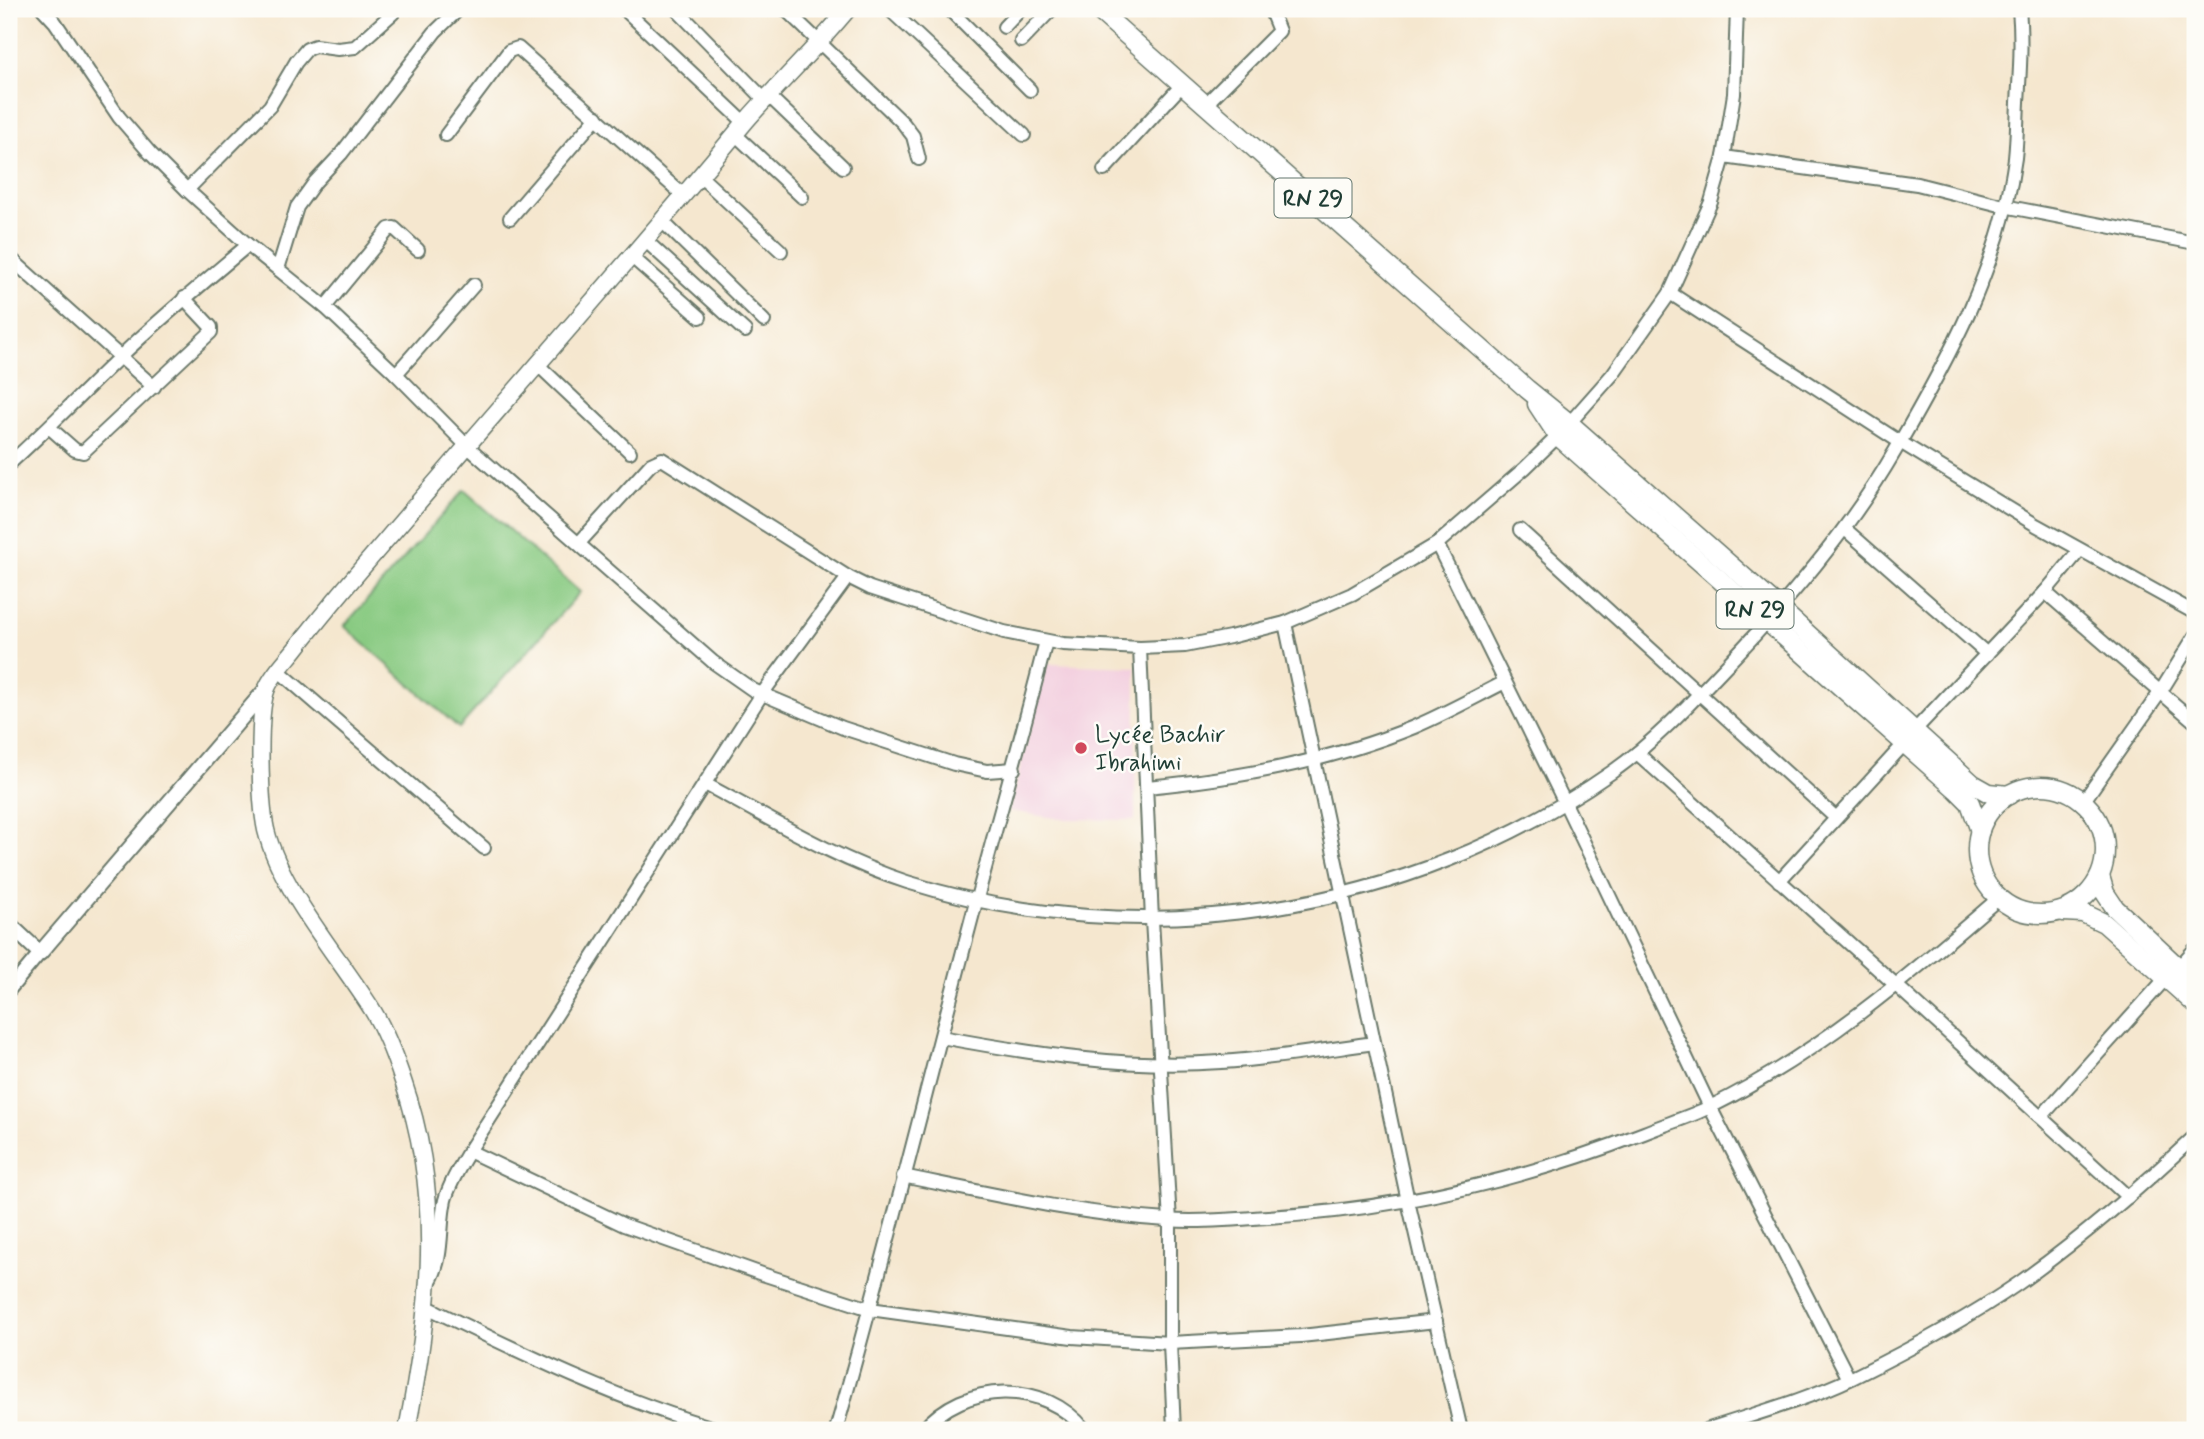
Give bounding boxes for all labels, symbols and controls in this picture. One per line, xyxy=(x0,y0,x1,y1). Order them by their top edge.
road number: RN 29 xyxy=(1274,178,1352,218)
road number: RN 29 xyxy=(1716,590,1794,628)
place label: Lycée Bachir Ibrahimi xyxy=(1095,720,1226,779)
marker: Lycée Bachir Ibrahimi xyxy=(1073,740,1089,756)

